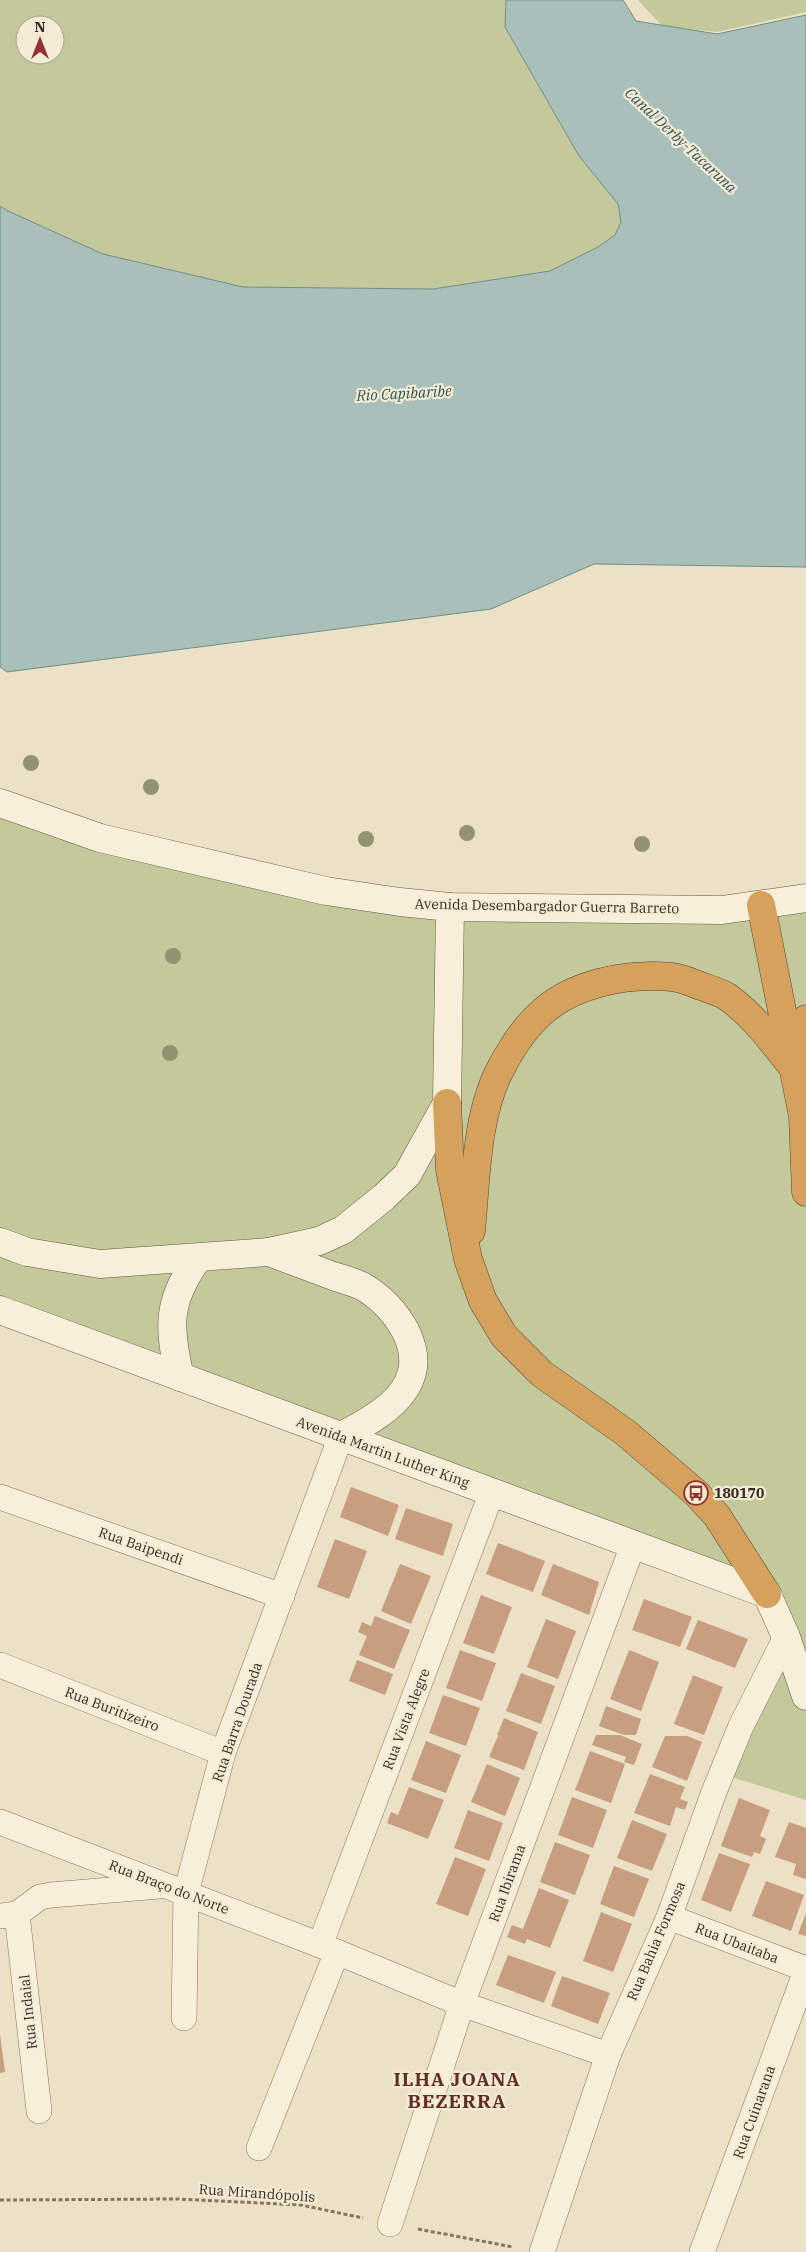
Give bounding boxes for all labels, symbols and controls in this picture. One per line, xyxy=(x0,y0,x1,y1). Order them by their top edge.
north arrow xyxy=(15,15,65,65)
text: N xyxy=(34,18,46,36)
water label: Canal Derby-Tacaruna xyxy=(621,83,742,197)
water label: Rio Capibaribe xyxy=(355,381,452,405)
street label: Avenida Desembargador Guerra Barreto xyxy=(415,895,680,917)
street label: Avenida Martin Luther King xyxy=(294,1412,472,1492)
bus stop icon: 180170 xyxy=(683,1480,709,1506)
place label: 180170 xyxy=(714,1484,764,1502)
street label: Rua Baipendi xyxy=(96,1523,186,1569)
street label: Rua Barra Dourada xyxy=(208,1659,266,1784)
street label: Rua Vista Alegre xyxy=(378,1666,434,1772)
street label: Rua Buritizeiro xyxy=(62,1683,162,1735)
street label: Rua Ibirama xyxy=(485,1841,529,1924)
street label: Rua Braço do Norte xyxy=(106,1856,232,1918)
street label: Rua Bahia Formosa xyxy=(623,1878,689,2003)
street label: Rua Ubaitaba xyxy=(693,1919,782,1967)
street label: Rua Indaial xyxy=(15,1974,41,2050)
street label: Rua Cuinarana xyxy=(729,2063,779,2161)
district label: ILHA JOANA BEZERRA xyxy=(393,2067,521,2113)
street label: Rua Mirandópolis xyxy=(198,2180,316,2206)

